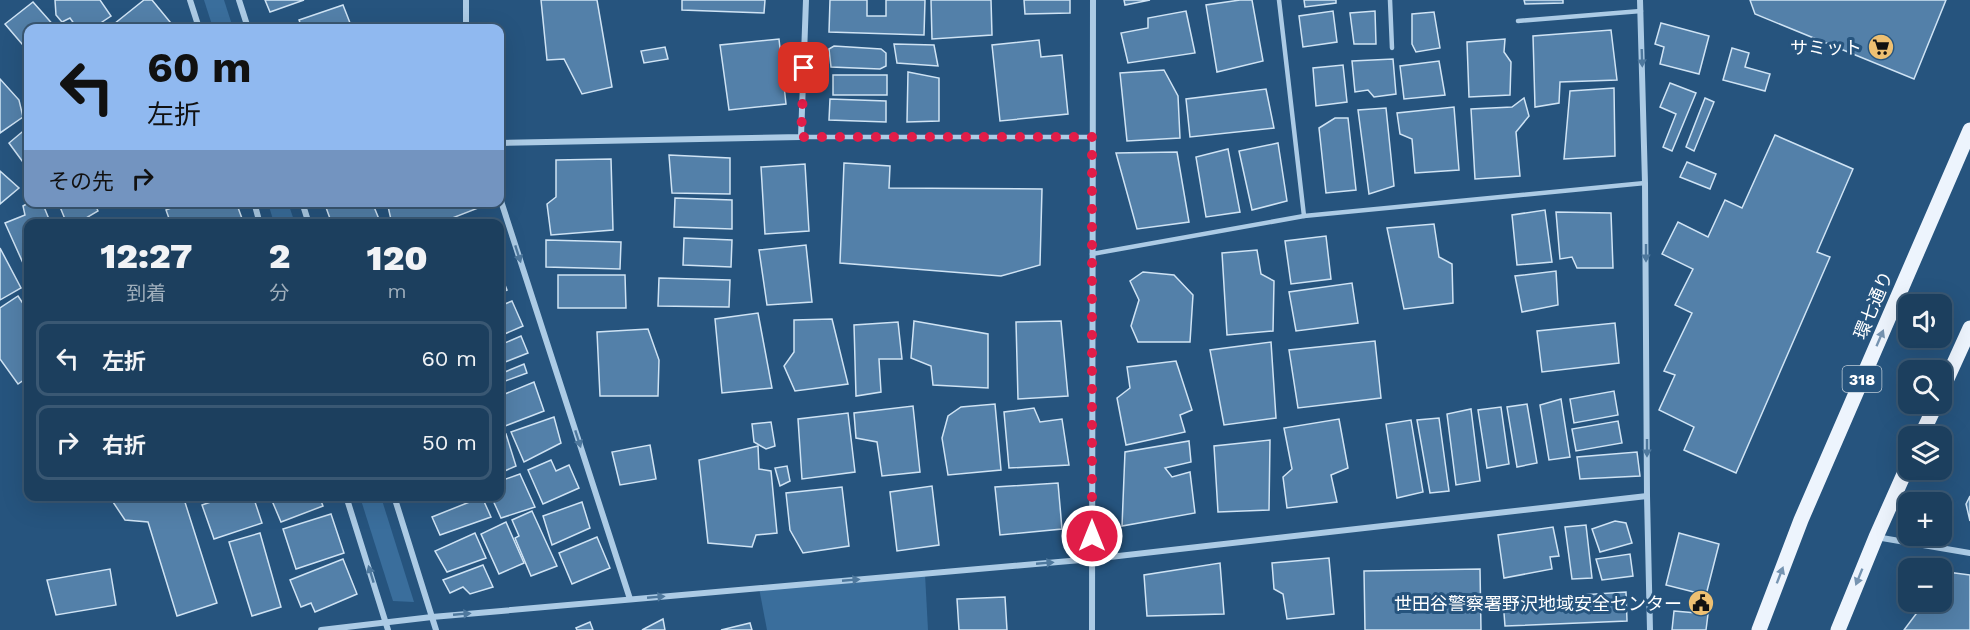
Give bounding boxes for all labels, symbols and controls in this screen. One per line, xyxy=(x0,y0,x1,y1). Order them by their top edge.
supermarket icon: サミット xyxy=(1866,32,1896,62)
place label: サミット xyxy=(1790,37,1862,58)
pin xyxy=(778,42,829,93)
text: 60 m xyxy=(147,43,251,92)
icon: left xyxy=(48,48,126,126)
one-way arrow xyxy=(1637,49,1647,68)
icon: arrive xyxy=(787,51,820,84)
text: 左折 xyxy=(147,99,201,131)
icon: right xyxy=(126,162,159,195)
text: その先 xyxy=(48,169,114,194)
text: 12:27 xyxy=(100,235,192,277)
text: 2 xyxy=(269,235,290,277)
text: 120 xyxy=(367,237,428,279)
one-way arrow xyxy=(1641,244,1651,263)
one-way arrow xyxy=(513,245,523,263)
street label: 環七通り xyxy=(1849,268,1897,342)
text: m xyxy=(388,279,407,303)
text: 到着 xyxy=(126,281,166,305)
text: 分 xyxy=(269,281,289,305)
map controls xyxy=(1898,294,1952,612)
button: sound xyxy=(1898,294,1952,348)
one-way arrow xyxy=(1875,328,1885,346)
icon: left xyxy=(51,342,84,375)
text: 60 m xyxy=(421,346,477,371)
text: 左折 xyxy=(102,349,146,374)
button: search xyxy=(1898,360,1952,414)
road number: 318 xyxy=(1842,366,1882,392)
icon: right xyxy=(51,426,84,459)
button: layers xyxy=(1898,426,1952,480)
text: 50 m xyxy=(422,430,477,455)
one-way arrow xyxy=(573,430,583,448)
text: 右折 xyxy=(102,433,146,458)
one-way arrow xyxy=(1642,439,1652,458)
button: + xyxy=(1898,492,1952,546)
position arrow xyxy=(1060,504,1124,568)
one-way arrow xyxy=(1035,558,1054,568)
button: − xyxy=(1898,558,1952,612)
one-way arrow xyxy=(365,565,375,583)
one-way arrow xyxy=(1775,566,1785,584)
one-way arrow xyxy=(1854,568,1864,586)
one-way arrow xyxy=(841,575,860,585)
public building icon: 世田谷警察署野沢地域安全センター xyxy=(1686,588,1716,618)
one-way arrow xyxy=(647,592,666,602)
place label: 世田谷警察署野沢地域安全センター xyxy=(1394,593,1682,614)
one-way arrow xyxy=(453,609,472,619)

